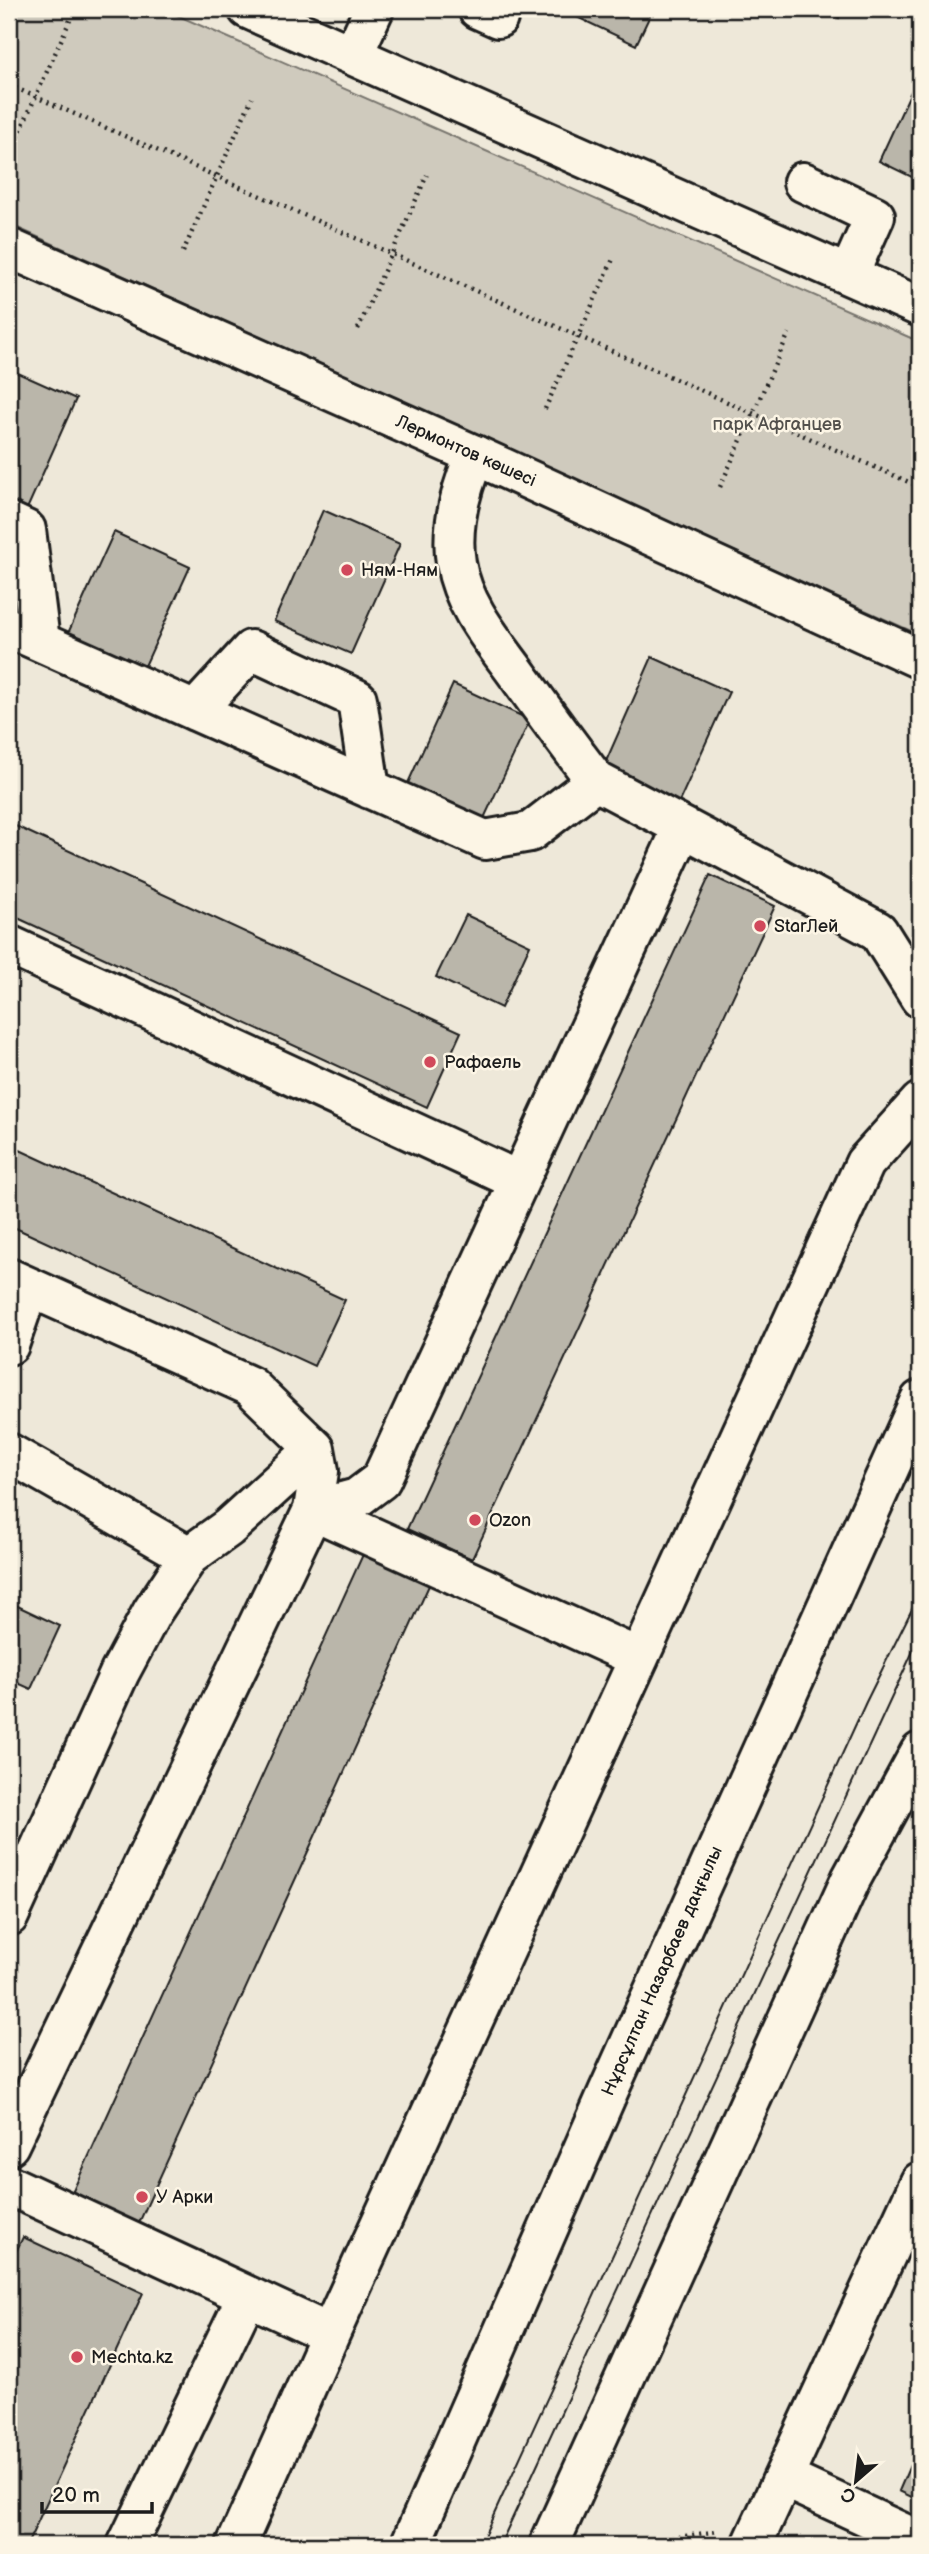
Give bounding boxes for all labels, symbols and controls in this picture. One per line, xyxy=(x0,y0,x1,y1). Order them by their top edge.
street label: Лермонтов көшесі xyxy=(392,410,539,491)
park label: парк Афганцев xyxy=(712,414,842,435)
place label: Ням-Ням xyxy=(361,560,438,581)
marker: Ням-Ням xyxy=(339,562,355,578)
place label: StarЛей xyxy=(774,916,838,937)
marker: StarЛей xyxy=(752,918,768,934)
place label: Рафаель xyxy=(444,1052,521,1073)
marker: Рафаель xyxy=(422,1054,438,1070)
place label: Ozon xyxy=(489,1510,531,1531)
marker: Ozon xyxy=(467,1512,483,1528)
street label: Нұрсұлтан Назарбаев даңғылы xyxy=(597,1843,727,2099)
place label: У Арки xyxy=(156,2187,213,2208)
marker: У Арки xyxy=(134,2189,150,2205)
place label: Mechta.kz xyxy=(91,2347,173,2368)
marker: Mechta.kz xyxy=(69,2349,85,2365)
north arrow xyxy=(820,2446,890,2516)
scale bar xyxy=(42,2470,152,2514)
text: С xyxy=(837,2481,860,2508)
text: 20 m xyxy=(52,2483,100,2508)

